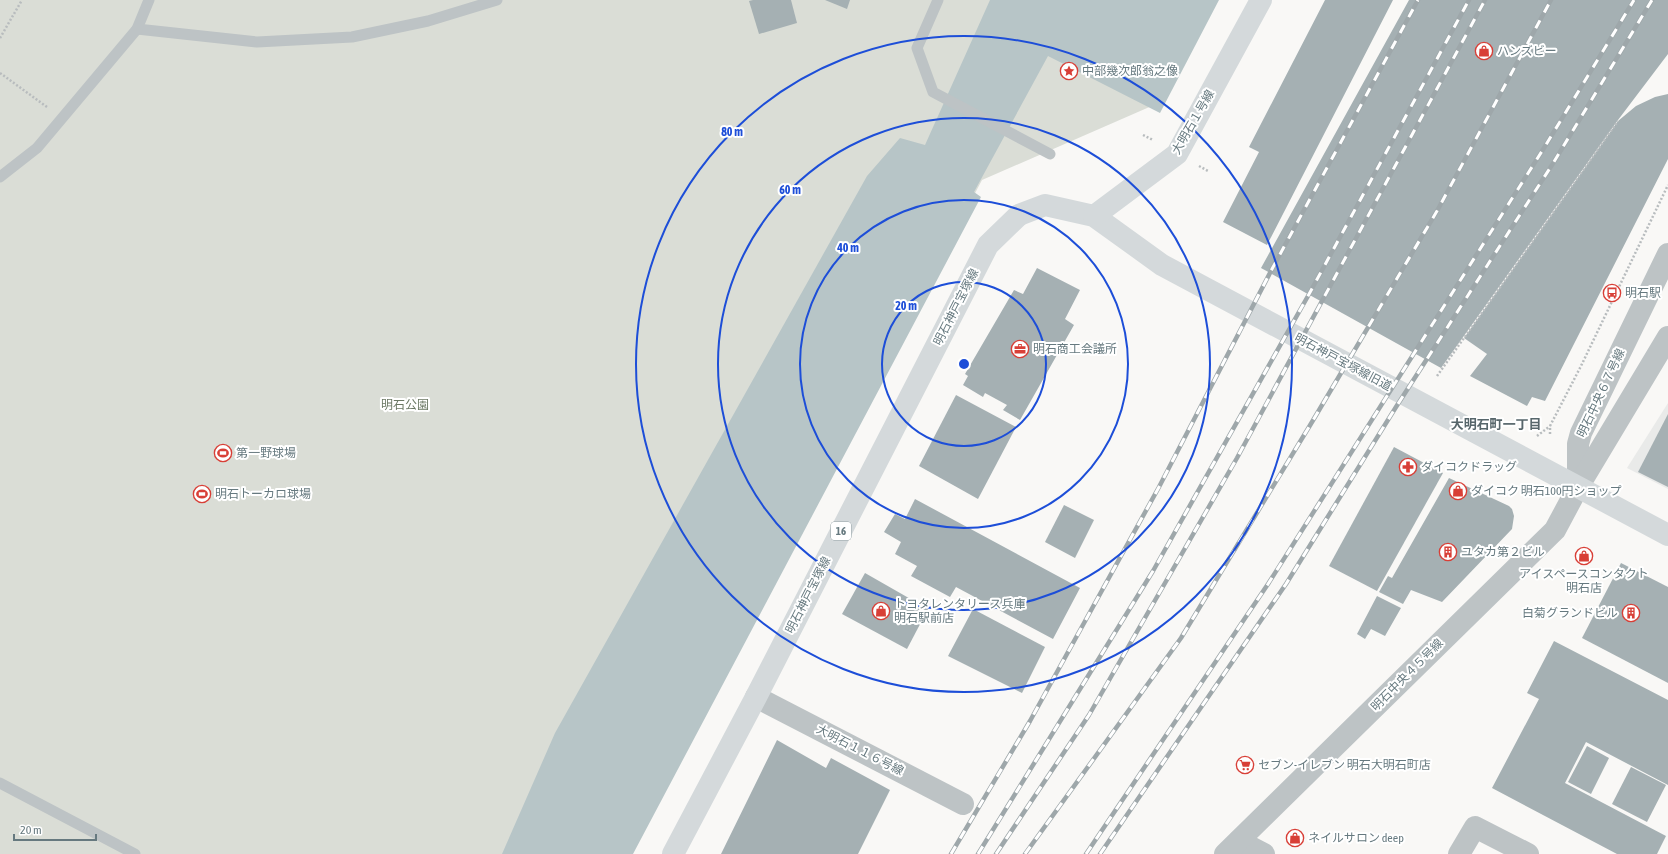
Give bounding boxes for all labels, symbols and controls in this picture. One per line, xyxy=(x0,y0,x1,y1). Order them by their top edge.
shop icon: ハンズビー xyxy=(1474,41,1494,61)
place label: ハンズビー xyxy=(1497,44,1557,58)
place icon: 中部幾次郎翁之像 xyxy=(1059,61,1079,81)
place label: 中部幾次郎翁之像 xyxy=(1082,64,1178,78)
street label: 大明石１号線 xyxy=(1169,87,1217,157)
text: 80 m xyxy=(721,125,743,139)
text: 60 m xyxy=(779,183,801,197)
text: 40 m xyxy=(836,241,859,255)
street label: 明石神戸宝塚線 xyxy=(931,266,981,348)
bus stop icon: 明石駅 xyxy=(1602,283,1622,303)
place label: 明石駅 xyxy=(1625,286,1661,300)
text: 20 m xyxy=(895,299,917,313)
street label: 明石神戸宝塚線旧道 xyxy=(1292,330,1394,394)
office icon: 明石商工会議所 xyxy=(1010,339,1030,359)
place label: 明石商工会議所 xyxy=(1033,342,1117,356)
street label: 明石中央６７号線 xyxy=(1574,347,1628,439)
centre of rings xyxy=(957,357,971,371)
park label: 明石公園 xyxy=(381,398,429,412)
district label: 大明石町一丁目 xyxy=(1450,417,1542,432)
sports icon: 第一野球場 xyxy=(213,443,233,463)
place label: 第一野球場 xyxy=(236,446,296,460)
pharmacy icon: ダイコクドラッグ xyxy=(1398,457,1418,477)
place label: ダイコクドラッグ xyxy=(1421,460,1517,474)
shop icon: ダイコク 明石100円ショップ xyxy=(1448,481,1468,501)
sports icon: 明石トーカロ球場 xyxy=(192,484,212,504)
place label: ダイコク 明石100円ショップ xyxy=(1471,484,1622,498)
place label: 明石トーカロ球場 xyxy=(215,487,311,501)
road number: 16 xyxy=(831,522,851,540)
building icon: ユタカ第２ビル xyxy=(1438,542,1458,562)
place label: ユタカ第２ビル xyxy=(1461,545,1545,559)
shop icon: アイスペースコンタクト 明石店 xyxy=(1574,546,1594,566)
street label: 明石神戸宝塚線 xyxy=(783,554,833,636)
place label: アイスペースコンタクト 明石店 xyxy=(1519,567,1649,595)
place label: トヨタレンタリース兵庫 明石駅前店 xyxy=(894,597,1025,625)
shop icon: トヨタレンタリース兵庫 明石駅前店 xyxy=(871,601,891,621)
building icon: 白菊グランドビル xyxy=(1621,603,1641,623)
place label: 白菊グランドビル xyxy=(1522,606,1618,620)
street label: 明石中央４５号線 xyxy=(1368,636,1446,714)
street label: 大明石１１６号線 xyxy=(814,722,906,778)
supermarket icon: セブン-イレブン 明石大明石町店 xyxy=(1235,755,1255,775)
place label: セブン-イレブン 明石大明石町店 xyxy=(1258,758,1431,772)
scale bar xyxy=(14,816,96,842)
text: 20 m xyxy=(20,823,42,837)
shop icon: ネイルサロン deep xyxy=(1285,828,1305,848)
place label: ネイルサロン deep xyxy=(1308,831,1404,845)

